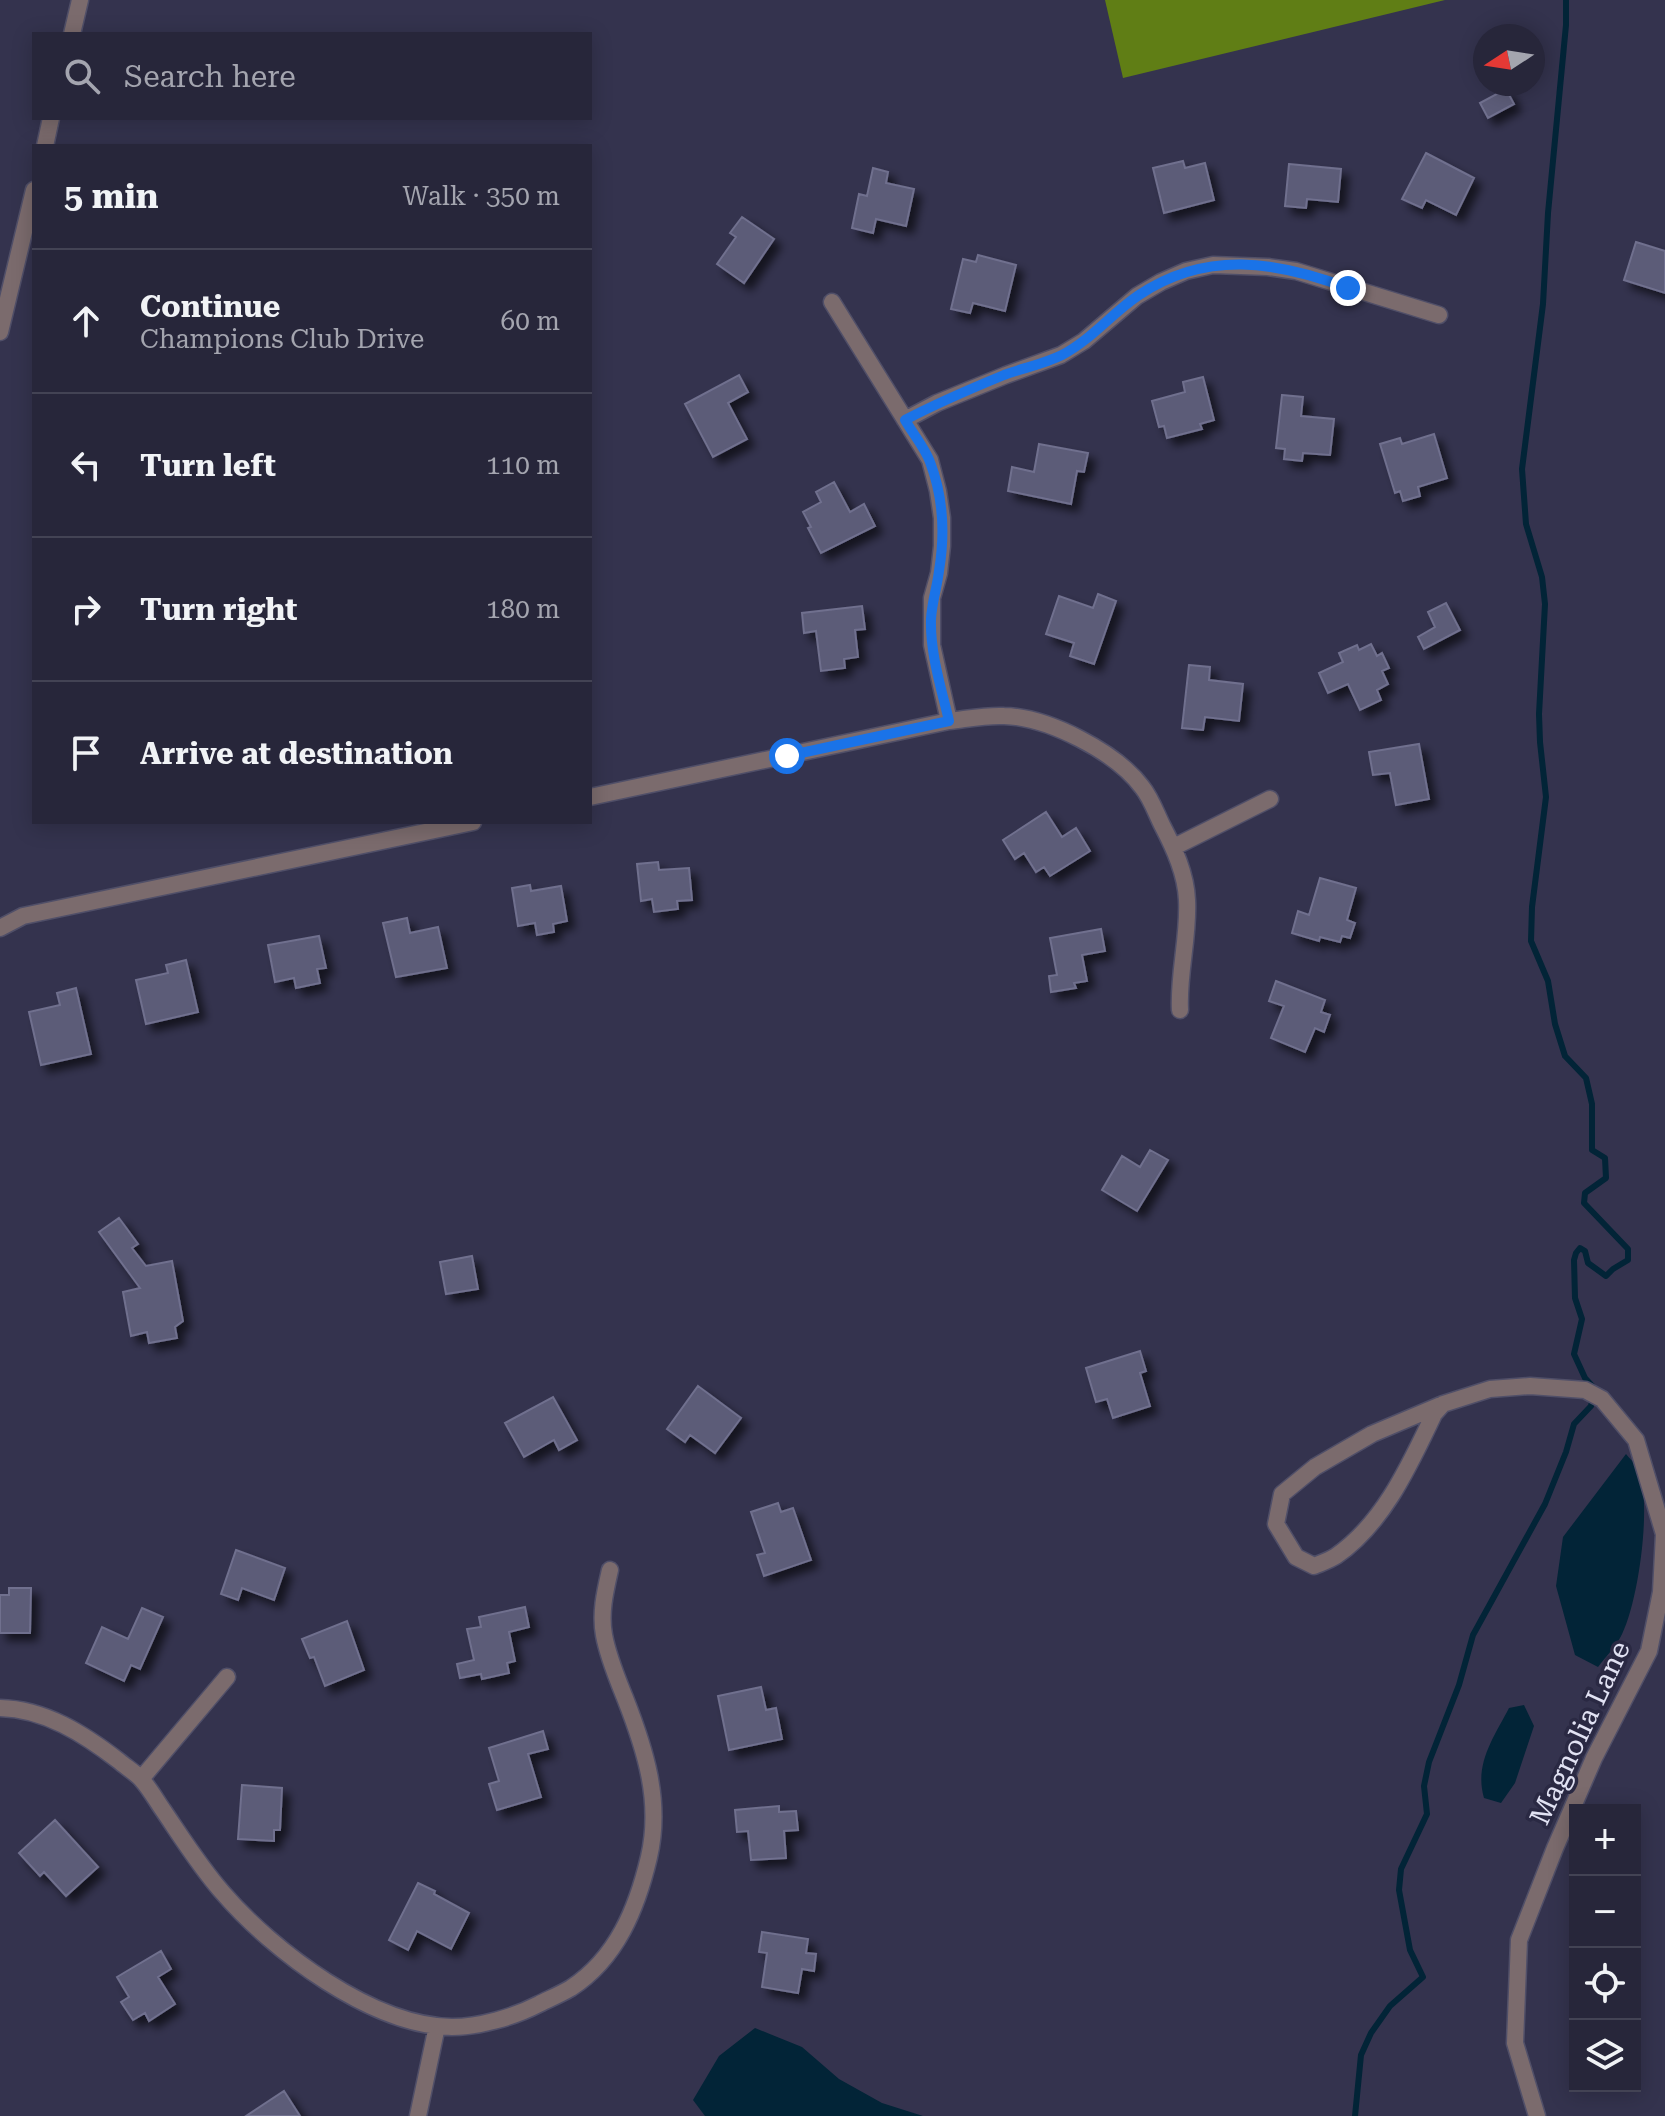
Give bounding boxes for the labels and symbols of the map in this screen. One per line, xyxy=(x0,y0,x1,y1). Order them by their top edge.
north arrow xyxy=(1473,24,1545,96)
route end xyxy=(1330,270,1366,306)
route start xyxy=(769,738,805,774)
street label: Magnolia Lane xyxy=(1523,1636,1637,1830)

